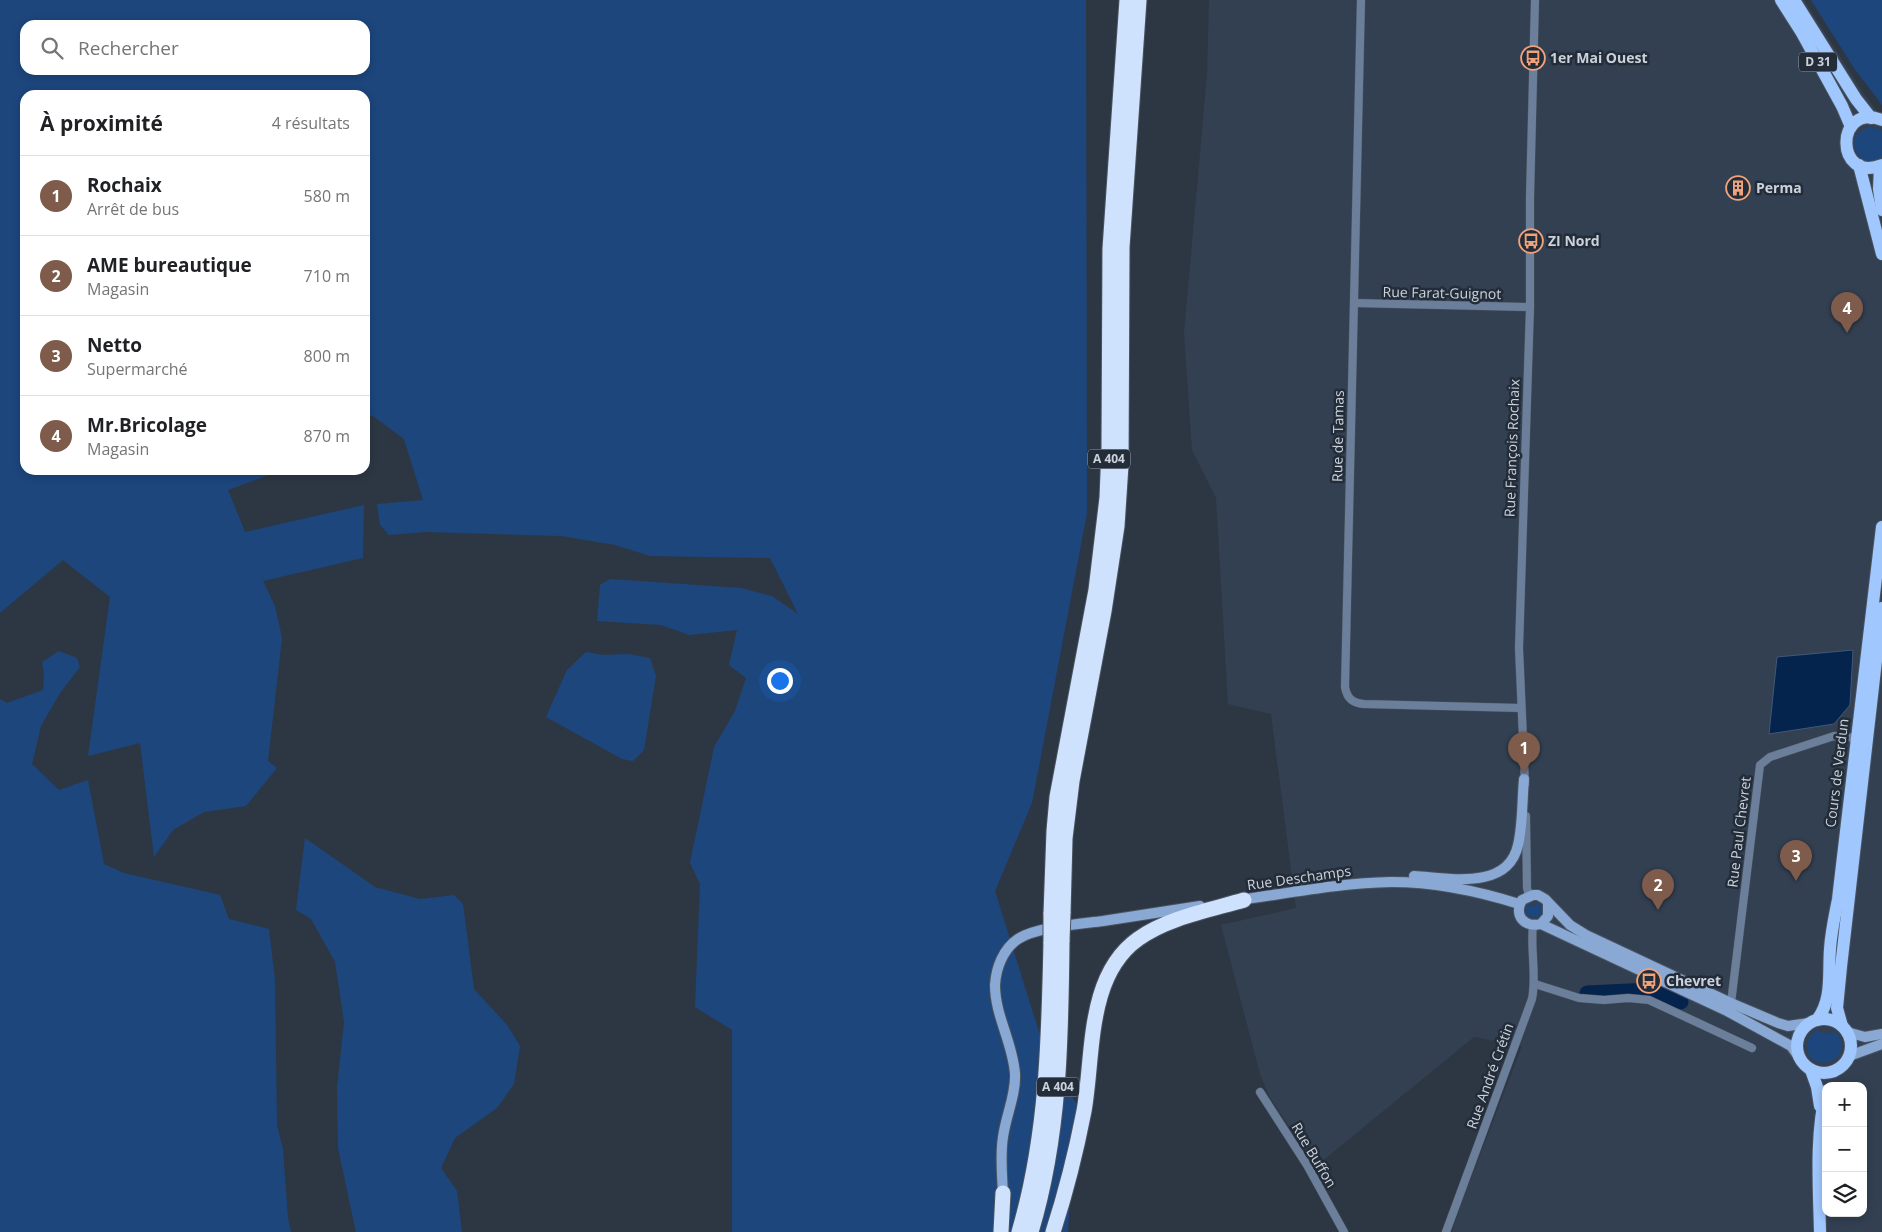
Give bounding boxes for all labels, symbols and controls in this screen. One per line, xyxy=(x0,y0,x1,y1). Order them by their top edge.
search box xyxy=(20,20,370,75)
icon: search xyxy=(38,34,66,62)
text: Rechercher xyxy=(78,35,179,61)
bus stop icon: 1er Mai Ouest xyxy=(1520,45,1546,71)
place label: 1er Mai Ouest xyxy=(1550,48,1648,67)
road number: D 31 xyxy=(1799,52,1837,72)
text: À proximité xyxy=(40,109,163,137)
text: 4 résultats xyxy=(272,112,350,134)
text: Rochaix xyxy=(87,172,162,198)
building icon: Perma xyxy=(1725,175,1751,201)
place label: Perma xyxy=(1756,178,1802,197)
text: 1 xyxy=(51,185,61,207)
text: 580 m xyxy=(304,185,350,207)
text: Arrêt de bus xyxy=(87,198,179,220)
bus stop icon: ZI Nord xyxy=(1518,228,1544,254)
place label: ZI Nord xyxy=(1548,231,1600,250)
text: AME bureautique xyxy=(87,252,252,278)
text: 2 xyxy=(51,265,61,287)
text: 710 m xyxy=(304,265,350,287)
text: Magasin xyxy=(87,278,149,300)
street label: Rue Farat-Guignot xyxy=(1383,282,1501,303)
pin: 4 xyxy=(1831,292,1863,333)
text: Netto xyxy=(87,332,142,358)
text: 3 xyxy=(51,345,61,367)
text: 800 m xyxy=(304,345,350,367)
text: Supermarché xyxy=(87,358,188,380)
street label: Rue François Rochaix xyxy=(1500,378,1523,517)
street label: Rue de Tamas xyxy=(1327,390,1348,482)
text: Mr.Bricolage xyxy=(87,412,207,438)
text: 4 xyxy=(51,425,61,447)
text: 870 m xyxy=(304,425,350,447)
text: Magasin xyxy=(87,438,149,460)
road number: A 404 xyxy=(1088,449,1130,468)
your location xyxy=(767,668,793,694)
street label: Cours de Verdun xyxy=(1820,717,1853,828)
pin: 1 xyxy=(1508,732,1540,773)
street label: Rue Paul Chevret xyxy=(1722,775,1755,888)
pin: 3 xyxy=(1780,840,1812,881)
street label: Rue Deschamps xyxy=(1246,861,1352,894)
pin: 2 xyxy=(1642,869,1674,910)
bus stop icon: Chevret xyxy=(1636,968,1662,994)
place label: Chevret xyxy=(1666,971,1721,990)
street label: Rue André Crétin xyxy=(1462,1020,1518,1131)
road number: A 404 xyxy=(1037,1078,1079,1096)
map controls xyxy=(1822,1082,1867,1217)
button: + xyxy=(1822,1082,1867,1127)
street label: Rue Buffon xyxy=(1288,1119,1341,1191)
button: − xyxy=(1822,1127,1867,1172)
button: layers xyxy=(1822,1172,1867,1217)

